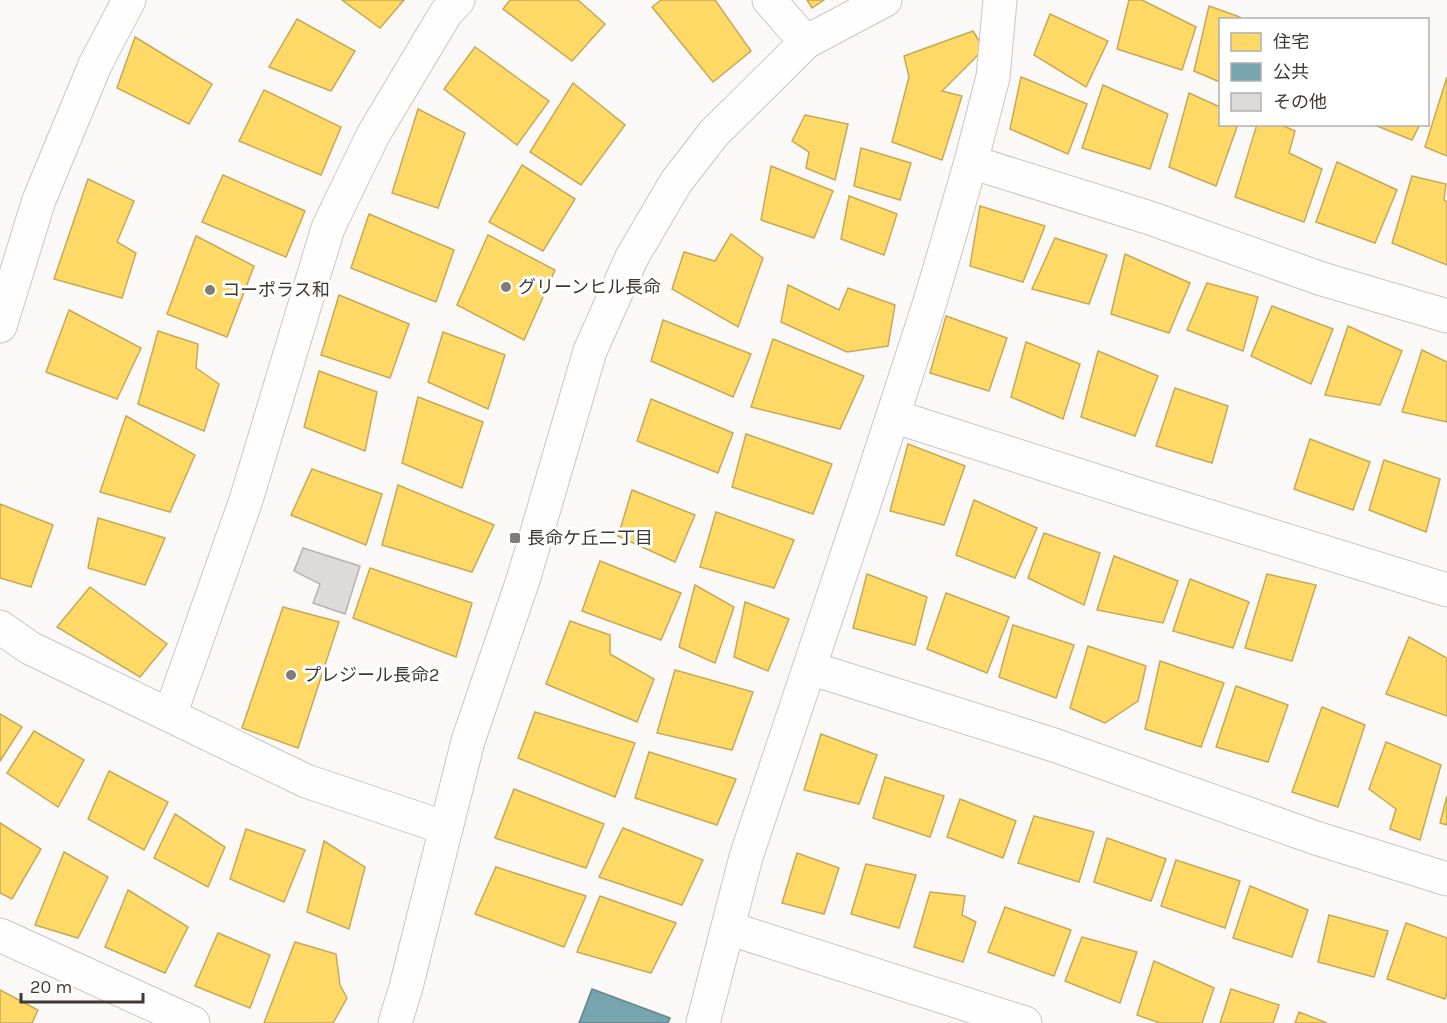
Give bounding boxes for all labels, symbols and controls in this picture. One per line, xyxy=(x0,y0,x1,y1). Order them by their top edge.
legend xyxy=(1219,18,1429,126)
text: 住宅 xyxy=(1273,31,1309,53)
text: 公共 xyxy=(1273,61,1309,83)
text: その他 xyxy=(1273,91,1327,113)
place label: グリーンヒル長命 xyxy=(518,276,661,298)
place label: コーポラス和 xyxy=(222,279,330,301)
marker: グリーンヒル長命 xyxy=(499,280,513,294)
marker: コーポラス和 xyxy=(203,283,217,297)
place label: 長命ケ丘二丁目 xyxy=(527,527,653,549)
marker: 長命ケ丘二丁目 xyxy=(508,531,522,545)
place label: プレジール長命2 xyxy=(303,664,439,686)
marker: プレジール長命2 xyxy=(284,668,298,682)
scale bar xyxy=(21,966,142,1004)
text: 20 m xyxy=(30,976,72,998)

